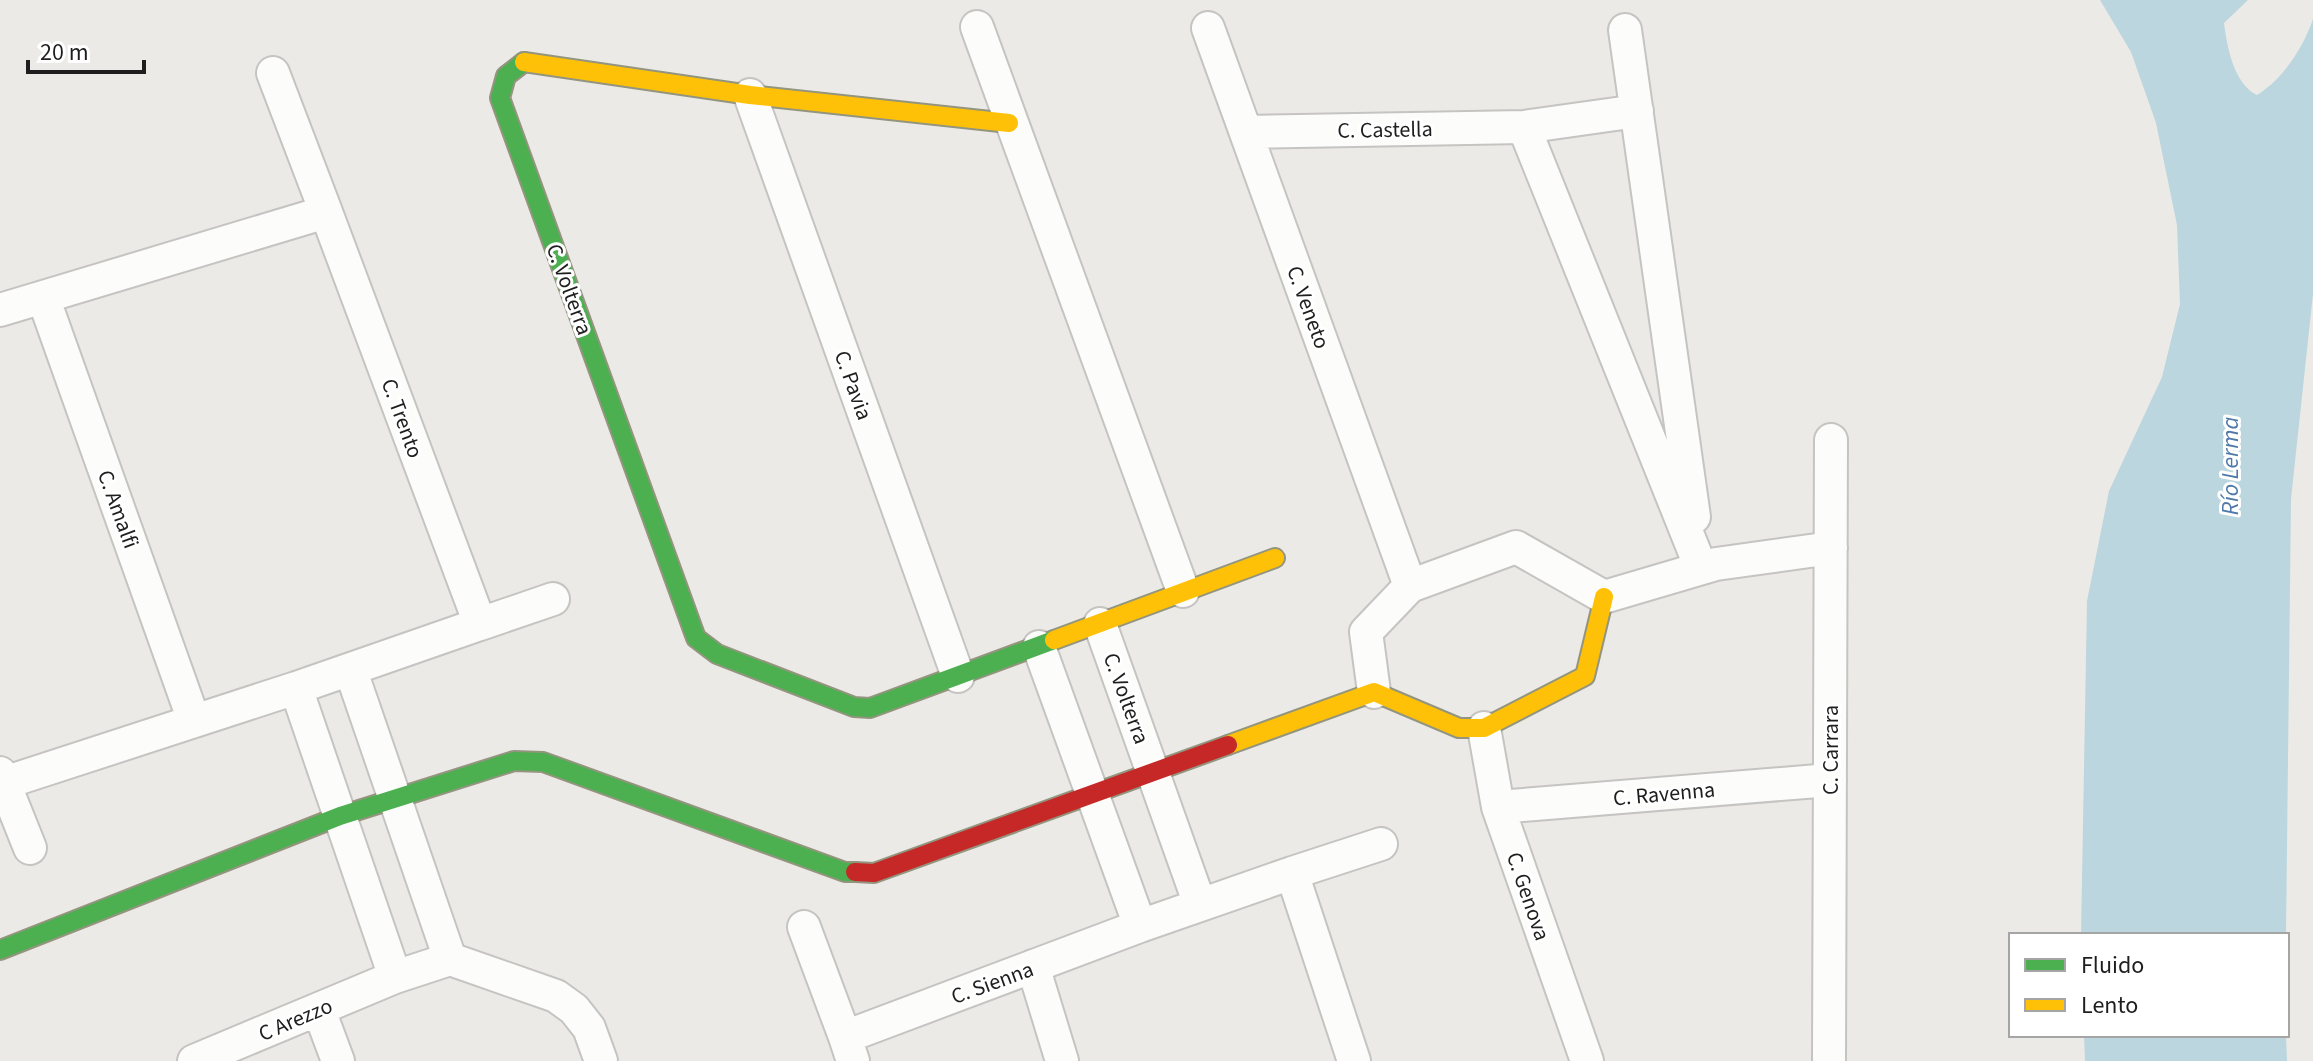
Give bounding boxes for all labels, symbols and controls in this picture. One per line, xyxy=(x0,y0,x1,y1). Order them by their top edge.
scale bar xyxy=(28,24,144,74)
text: 20 m xyxy=(40,35,89,70)
street label: C. Castella xyxy=(1337,113,1433,147)
street label: C. Volterra xyxy=(538,239,600,339)
street label: C. Veneto xyxy=(1278,261,1338,353)
street label: C. Pavia xyxy=(826,346,880,425)
street label: C. Trento xyxy=(373,374,431,463)
water label: Río Lerma xyxy=(2213,417,2248,515)
street label: C. Amalfi xyxy=(89,466,147,553)
street label: C. Volterra xyxy=(1095,648,1157,748)
street label: C. Carrara xyxy=(1815,705,1847,795)
street label: C. Ravenna xyxy=(1612,774,1716,814)
street label: C. Genova xyxy=(1498,848,1558,945)
legend xyxy=(2009,933,2289,1037)
text: Fluido xyxy=(2081,948,2144,983)
street label: C. Sienna xyxy=(947,953,1038,1013)
text: Lento xyxy=(2081,988,2138,1023)
street label: C Arezzo xyxy=(253,990,337,1050)

